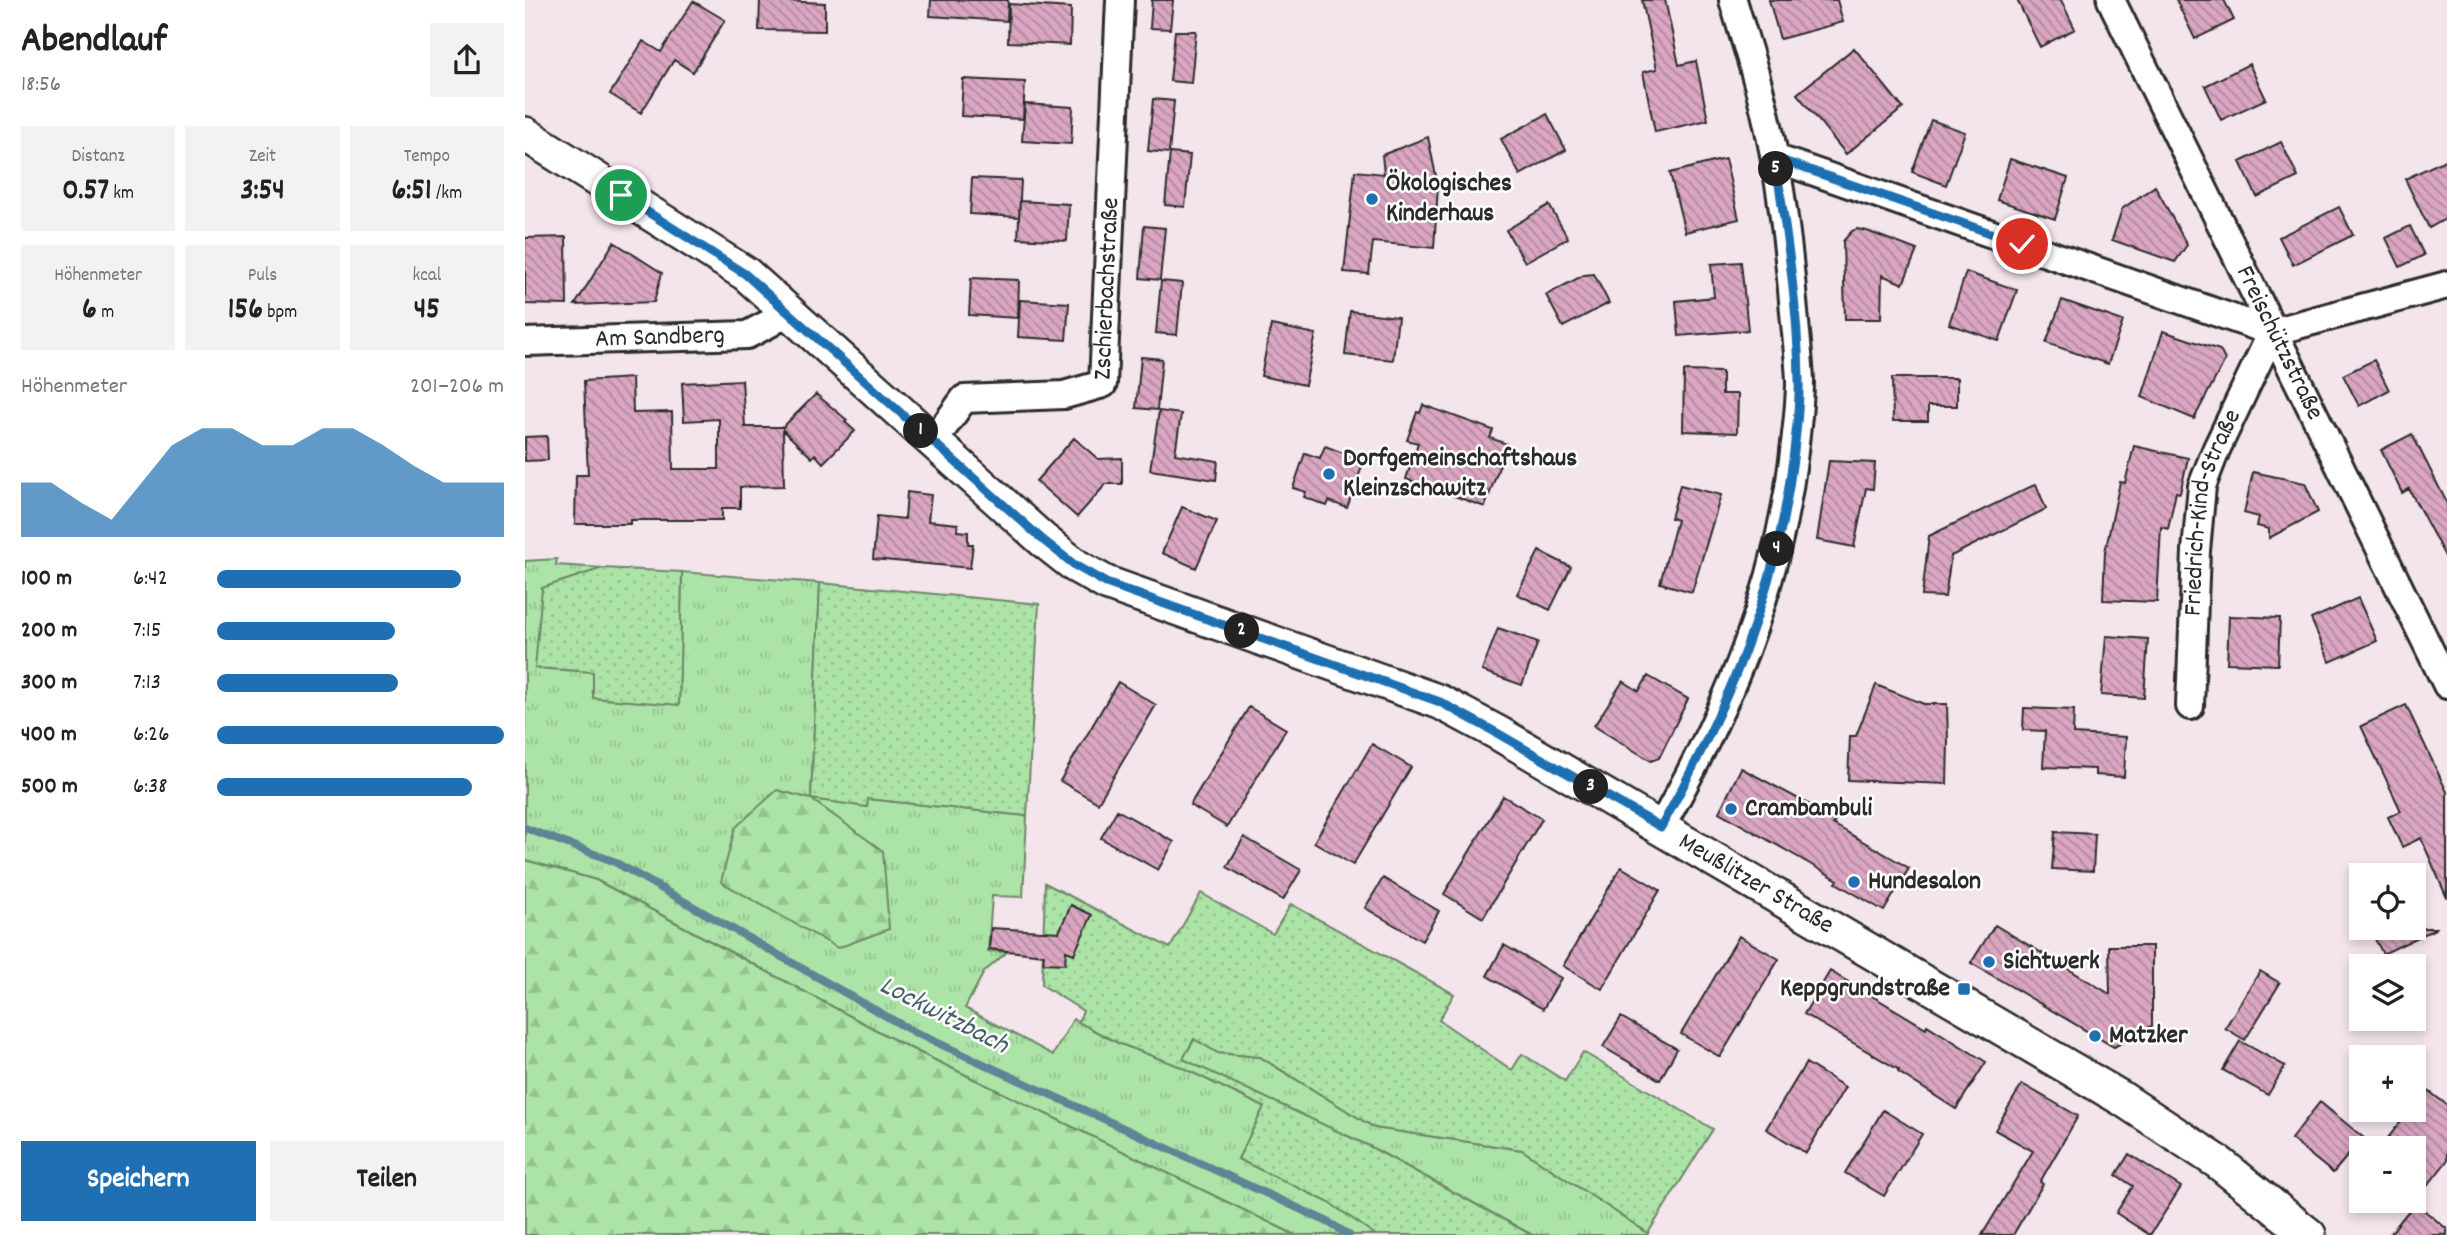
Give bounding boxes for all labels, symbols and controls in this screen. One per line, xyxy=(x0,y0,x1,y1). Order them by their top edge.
text: Abendlauf xyxy=(21,15,167,70)
button: share xyxy=(430,23,504,97)
text: 18:56 xyxy=(21,69,61,102)
text: Distanz xyxy=(72,144,125,171)
text: Zeit xyxy=(249,144,276,171)
text: Tempo xyxy=(404,144,450,171)
pin: 5 xyxy=(1759,152,1793,186)
text: 5 xyxy=(1771,155,1780,182)
pin xyxy=(591,165,651,225)
place label: Ökologisches Kinderhaus xyxy=(1386,166,1512,233)
text: 0.57 xyxy=(62,171,109,214)
text: 3:54 xyxy=(240,171,285,214)
text: 6:51 xyxy=(391,171,432,214)
icon: arrive xyxy=(602,176,640,214)
text: km xyxy=(109,181,134,208)
text: /km xyxy=(432,181,462,208)
marker: Ökologisches Kinderhaus xyxy=(1364,191,1380,207)
street label: Zschierbachstraße xyxy=(1085,197,1130,381)
pin xyxy=(1992,214,2052,274)
icon: check xyxy=(2003,225,2041,263)
street label: Freischützstraße xyxy=(2226,260,2333,426)
text: Höhenmeter xyxy=(54,263,142,290)
text: Puls xyxy=(248,263,277,290)
text: kcal xyxy=(412,263,441,290)
text: 6 xyxy=(82,290,97,333)
text: 156 xyxy=(228,290,263,333)
text: 45 xyxy=(414,290,440,333)
text: m xyxy=(97,300,114,327)
text: bpm xyxy=(263,300,297,327)
street label: Am Sandberg xyxy=(595,317,725,358)
text: Höhenmeter xyxy=(21,371,127,404)
text: 201–206 m xyxy=(410,371,504,404)
street label: Friedrich-Kind-Straße xyxy=(2175,403,2251,617)
pin: 1 xyxy=(903,414,939,448)
text: 1 xyxy=(918,417,923,444)
place label: Dorfgemeinschaftshaus Kleinzschawitz xyxy=(1343,441,1577,508)
marker: Dorfgemeinschaftshaus Kleinzschawitz xyxy=(1321,466,1337,482)
pin: 4 xyxy=(1759,532,1795,566)
text: 4 xyxy=(1773,535,1780,562)
text: 100 m xyxy=(21,563,72,596)
text: 6:42 xyxy=(133,563,168,596)
pin: 2 xyxy=(1225,614,1259,648)
text: 200 m xyxy=(21,615,77,648)
text: 7:15 xyxy=(133,615,161,648)
text: 2 xyxy=(1237,617,1246,644)
text: 300 m xyxy=(21,667,77,700)
text: 7:13 xyxy=(133,667,161,700)
text: 400 m xyxy=(21,719,77,752)
text: 6:26 xyxy=(133,719,169,752)
pin: 3 xyxy=(1573,770,1609,804)
text: 500 m xyxy=(21,771,78,804)
text: 6:38 xyxy=(133,771,168,804)
text: 3 xyxy=(1586,773,1595,800)
place label: Crambambuli xyxy=(1745,791,1873,828)
marker: Crambambuli xyxy=(1723,801,1739,817)
street label: Meußlitzer Straße xyxy=(1671,824,1841,944)
map controls xyxy=(2349,863,2426,1213)
button: locate xyxy=(2349,863,2426,940)
place label: Hundesalon xyxy=(1868,864,1981,901)
marker: Hundesalon xyxy=(1846,874,1862,890)
place label: Sichtwerk xyxy=(2003,944,2100,981)
marker: Sichtwerk xyxy=(1981,954,1997,970)
button: layers xyxy=(2349,954,2426,1031)
water label: Lockwitzbach xyxy=(871,967,1016,1067)
place label: Keppgrundstraße xyxy=(1780,971,1950,1008)
marker: Keppgrundstraße xyxy=(1956,981,1972,997)
place label: Matzker xyxy=(2109,1018,2188,1055)
marker: Matzker xyxy=(2087,1028,2103,1044)
button: + xyxy=(2349,1045,2426,1122)
button: − xyxy=(2349,1136,2426,1213)
button: Speichern xyxy=(21,1141,256,1221)
button: Teilen xyxy=(270,1141,504,1221)

